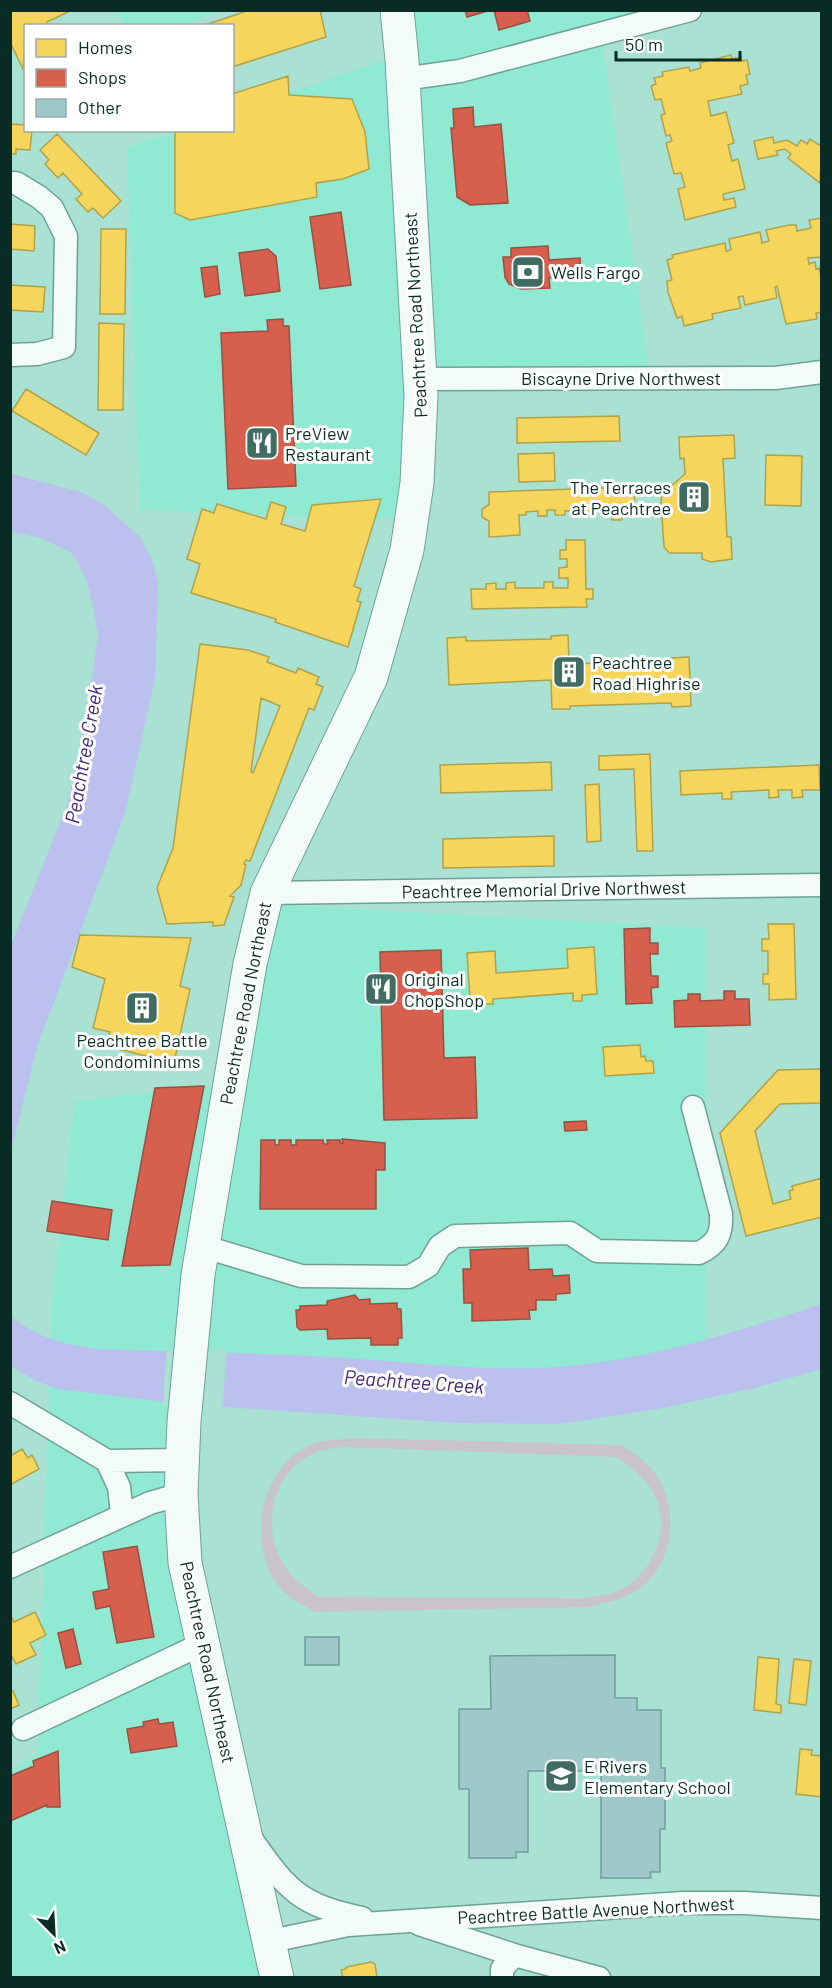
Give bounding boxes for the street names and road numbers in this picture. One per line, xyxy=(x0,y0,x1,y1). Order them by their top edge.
street label: Peachtree Road Northeast xyxy=(399,212,431,418)
street label: Biscayne Drive Northwest xyxy=(521,367,721,389)
street label: Peachtree Memorial Drive Northwest xyxy=(401,876,687,902)
street label: Peachtree Road Northeast xyxy=(215,900,275,1106)
street label: Peachtree Road Northeast xyxy=(176,1559,240,1765)
street label: Peachtree Battle Avenue Northwest xyxy=(457,1892,735,1928)

